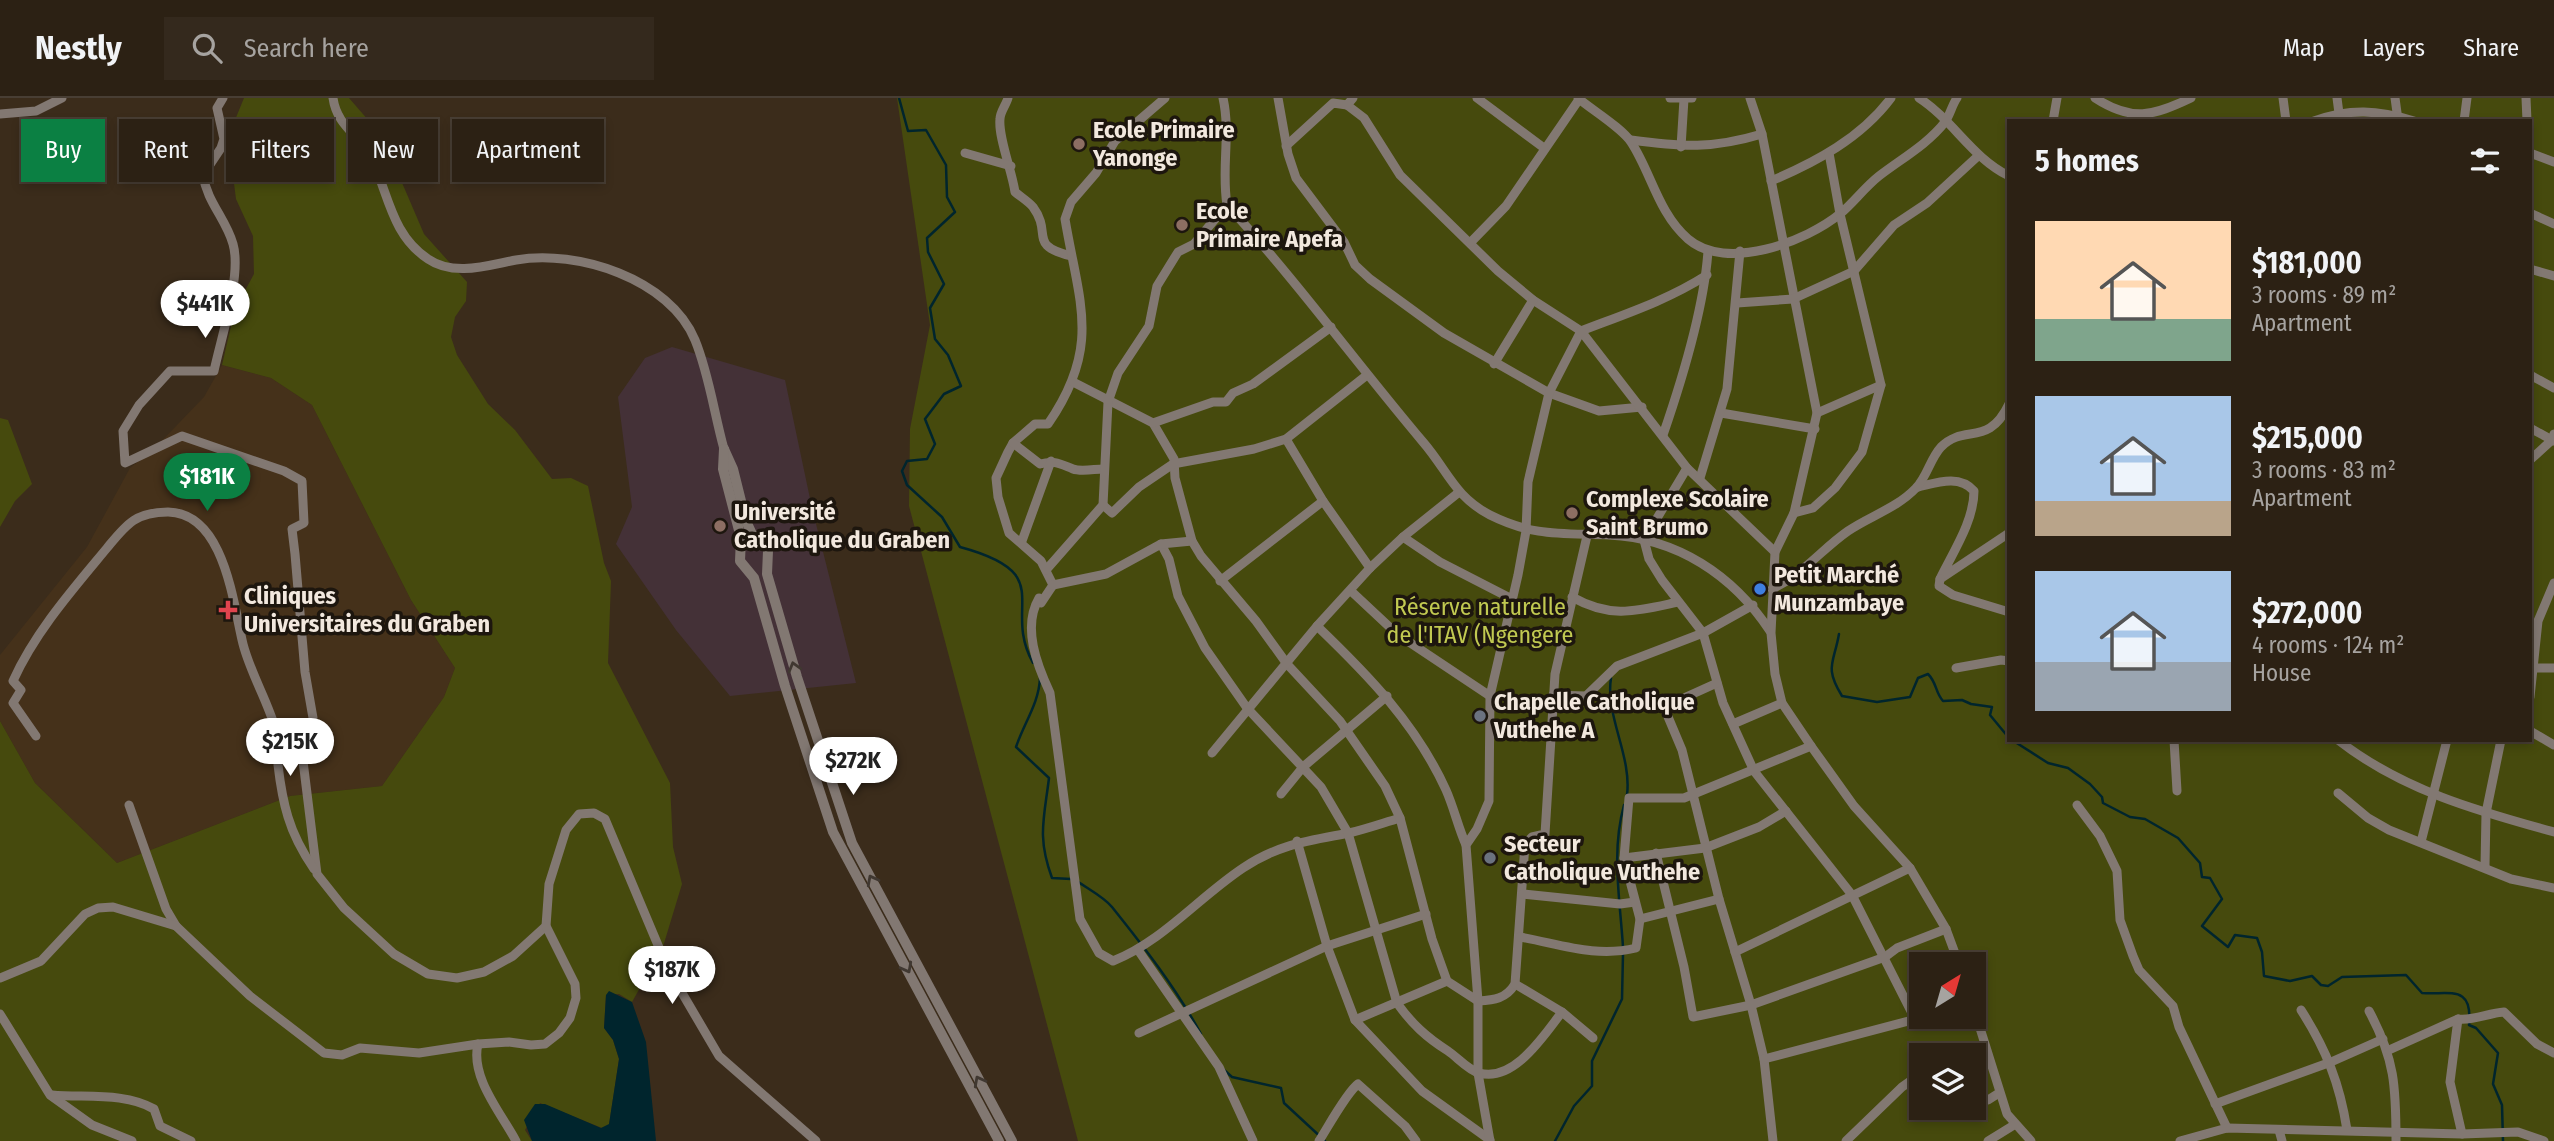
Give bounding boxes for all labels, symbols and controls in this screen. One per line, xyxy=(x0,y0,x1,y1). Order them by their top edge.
search box xyxy=(164,17,654,80)
text: Nestly xyxy=(35,28,122,68)
icon: search xyxy=(188,29,226,67)
text: Search here xyxy=(244,33,369,64)
text: Map xyxy=(2283,34,2325,62)
text: Layers xyxy=(2363,34,2425,62)
text: Share xyxy=(2463,34,2519,62)
place label: Ecole Primaire Yanonge xyxy=(1092,116,1235,172)
chip: Buy xyxy=(21,119,105,182)
chip: Rent xyxy=(119,119,212,182)
chip: Filters xyxy=(226,119,334,182)
chip: New xyxy=(348,119,438,182)
chip: Apartment xyxy=(452,119,604,182)
marker: Ecole Primaire Yanonge xyxy=(1071,136,1087,152)
icon: filters xyxy=(2466,142,2504,180)
text: 5 homes xyxy=(2035,143,2139,179)
place label: Ecole Primaire Apefa xyxy=(1196,197,1343,253)
marker: Ecole Primaire Apefa xyxy=(1174,217,1190,233)
text: $181,000 xyxy=(2252,245,2362,281)
icon: home xyxy=(2091,249,2175,333)
pin: $441K xyxy=(156,280,254,340)
text: 3 rooms · 89 m² xyxy=(2252,281,2396,309)
text: $441K xyxy=(177,289,233,317)
text: Apartment xyxy=(2252,309,2352,337)
text: $215,000 xyxy=(2252,420,2363,456)
icon: home xyxy=(2091,424,2175,508)
pin: $181K xyxy=(158,454,256,513)
text: 3 rooms · 83 m² xyxy=(2252,456,2396,484)
text: $181K xyxy=(179,462,235,490)
text: Apartment xyxy=(2252,484,2352,512)
place label: Complexe Scolaire Saint Brumo xyxy=(1586,485,1769,541)
place label: Université Catholique du Graben xyxy=(734,498,950,554)
marker: Complexe Scolaire Saint Brumo xyxy=(1564,505,1580,521)
marker: Université Catholique du Graben xyxy=(712,518,728,534)
place label: Petit Marché Munzambaye xyxy=(1774,561,1904,617)
marker: Petit Marché Munzambaye xyxy=(1752,581,1768,597)
place label: Cliniques Universitaires du Graben xyxy=(244,582,490,638)
park label: Réserve naturelle de l'ITAV (Ngengere xyxy=(1387,593,1573,649)
text: $272,000 xyxy=(2252,595,2363,631)
icon: home xyxy=(2091,599,2175,683)
marker: Cliniques Universitaires du Graben xyxy=(218,600,238,620)
text: 4 rooms · 124 m² xyxy=(2252,631,2404,659)
text: House xyxy=(2252,659,2311,687)
one-way arrow xyxy=(788,662,802,674)
place label: Chapelle Catholique Vuthehe A xyxy=(1493,688,1695,744)
marker: Chapelle Catholique Vuthehe A xyxy=(1472,708,1488,724)
pin: $215K xyxy=(241,718,339,778)
text: $215K xyxy=(262,727,318,755)
pin: $272K xyxy=(804,738,902,797)
text: $272K xyxy=(825,746,881,774)
place label: Secteur Catholique Vuthehe xyxy=(1504,830,1700,886)
marker: Secteur Catholique Vuthehe xyxy=(1482,850,1498,866)
one-way arrow xyxy=(867,875,881,887)
pin: $187K xyxy=(623,946,721,1006)
north arrow xyxy=(1909,952,1986,1029)
map controls xyxy=(1909,952,1986,1120)
text: $187K xyxy=(644,955,700,983)
one-way arrow xyxy=(898,961,912,973)
button: layers xyxy=(1909,1043,1986,1120)
one-way arrow xyxy=(974,1076,988,1088)

